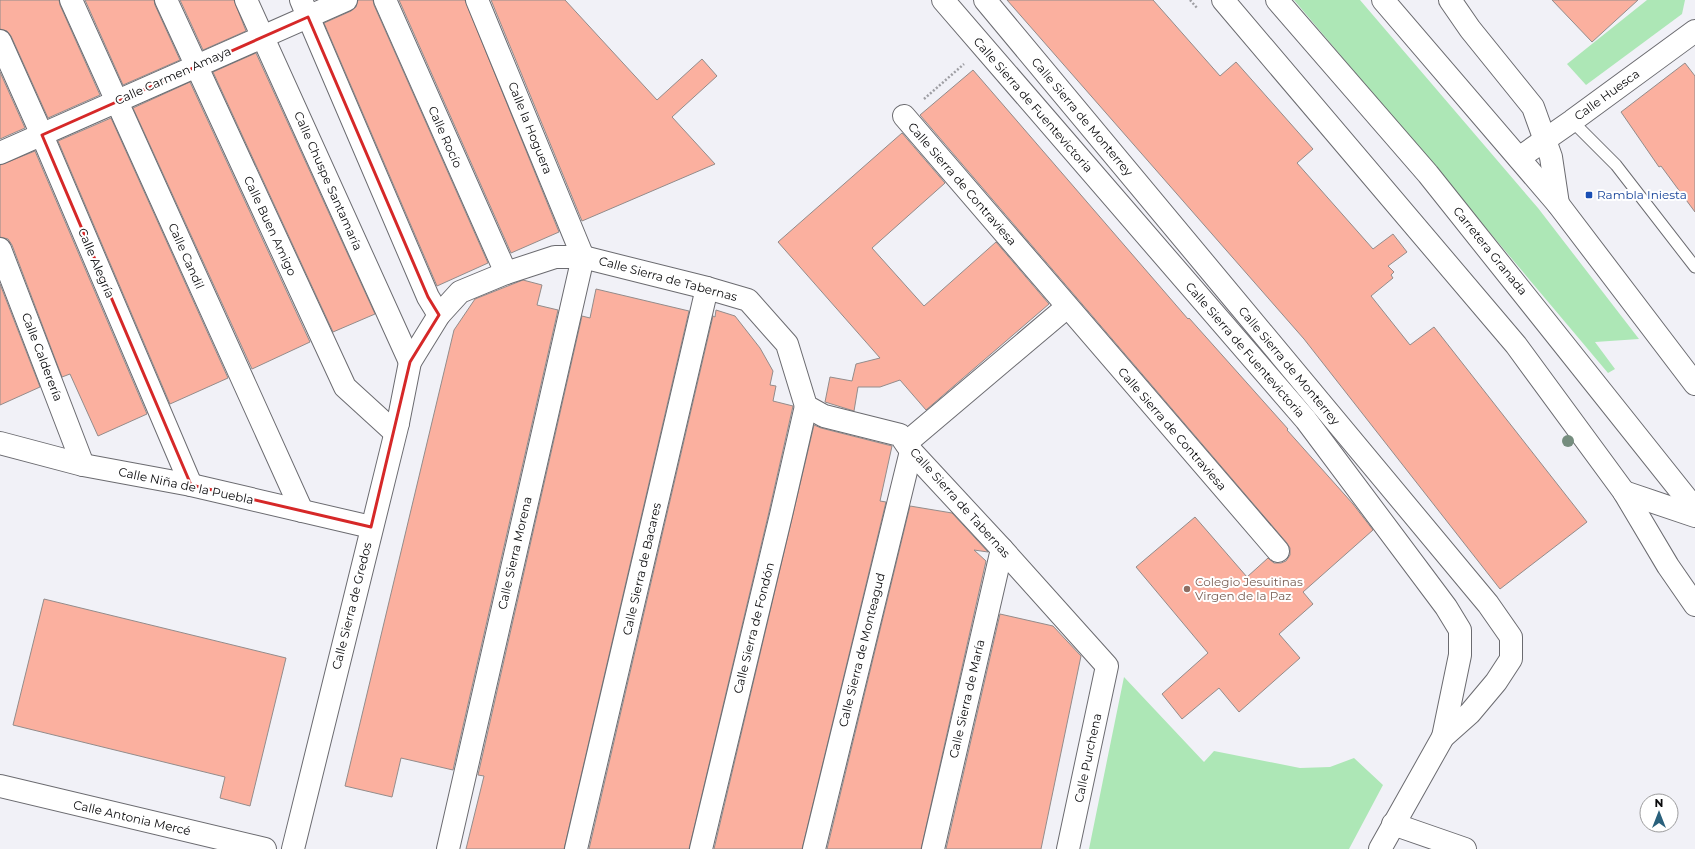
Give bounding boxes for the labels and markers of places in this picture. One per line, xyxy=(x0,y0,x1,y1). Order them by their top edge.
place label: Rambla Iniesta xyxy=(1597,187,1687,202)
marker: Rambla Iniesta xyxy=(1584,190,1594,200)
place label: Colegio Jesuitinas Virgen de la Paz xyxy=(1195,574,1303,603)
marker: Colegio Jesuitinas Virgen de la Paz xyxy=(1182,584,1192,594)

